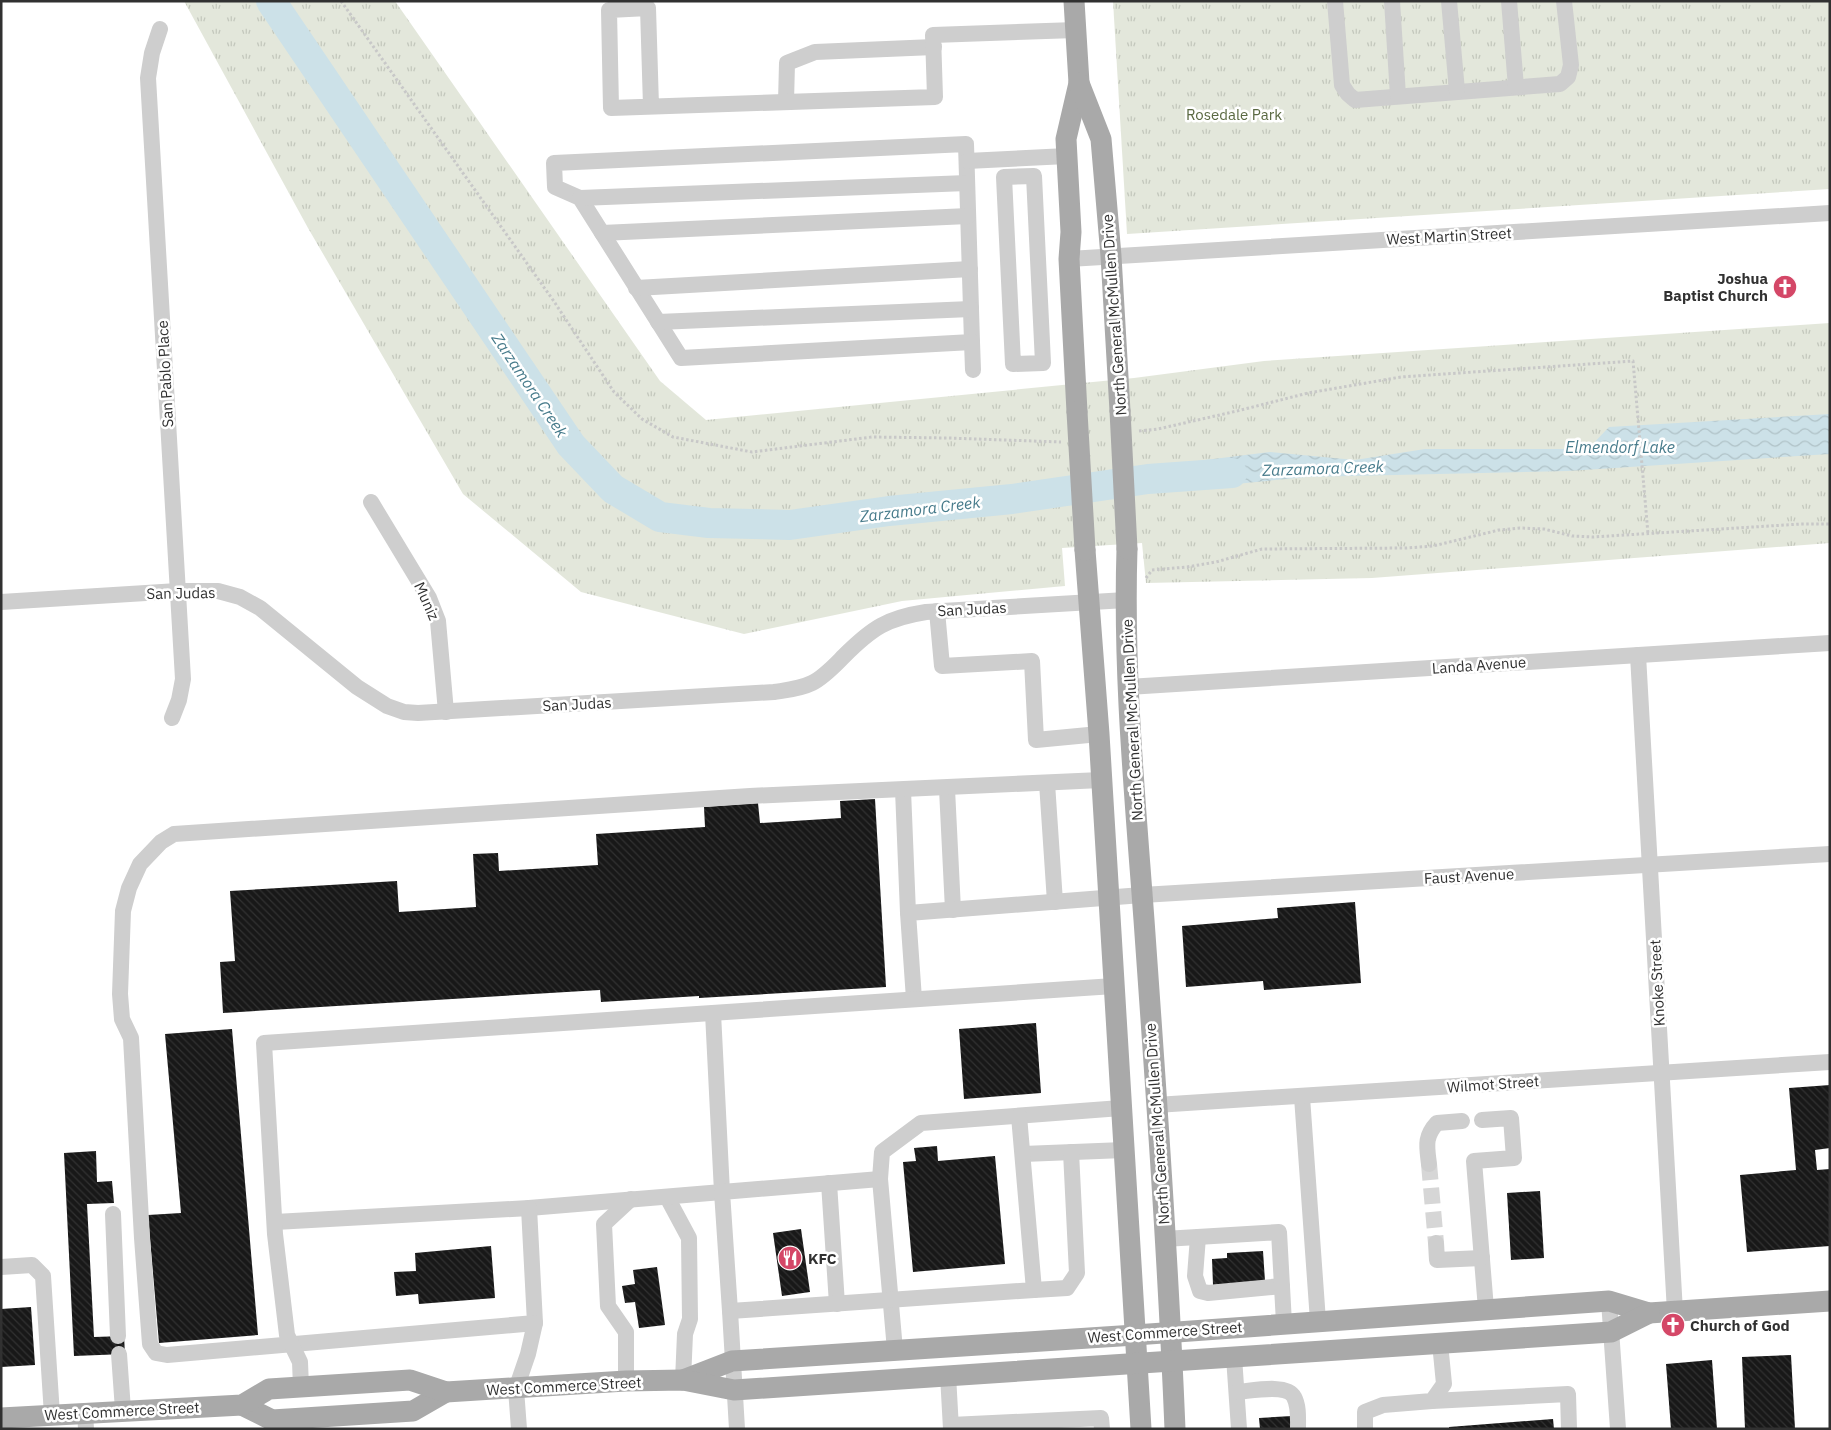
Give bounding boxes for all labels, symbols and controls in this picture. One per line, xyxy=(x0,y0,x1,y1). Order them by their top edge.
park label: Rosedale Park xyxy=(1186,105,1282,124)
street label: North General McMullen Drive xyxy=(1097,214,1131,416)
street label: West Martin Street xyxy=(1386,223,1512,249)
place label: Joshua Baptist Church xyxy=(1663,269,1768,305)
church icon: Joshua Baptist Church xyxy=(1772,274,1798,300)
street label: San Pablo Place xyxy=(153,320,177,428)
water label: Zarzamora Creek xyxy=(487,328,573,441)
water label: Elmendorf Lake xyxy=(1565,437,1675,457)
water label: Zarzamora Creek xyxy=(1261,456,1385,480)
water label: Zarzamora Creek xyxy=(858,492,982,526)
street label: Muniz xyxy=(410,579,444,623)
street label: San Judas xyxy=(146,583,216,603)
street label: San Judas xyxy=(937,598,1007,620)
street label: North General McMullen Drive xyxy=(1117,619,1147,821)
street label: Landa Avenue xyxy=(1431,652,1527,678)
street label: San Judas xyxy=(542,693,612,715)
street label: Faust Avenue xyxy=(1423,864,1515,888)
street label: Knoke Street xyxy=(1645,939,1669,1027)
street label: North General McMullen Drive xyxy=(1140,1023,1174,1225)
street label: Wilmot Street xyxy=(1446,1071,1540,1097)
restaurant icon: KFC xyxy=(777,1245,803,1271)
place label: KFC xyxy=(808,1249,837,1268)
church icon: Church of God xyxy=(1660,1312,1686,1338)
place label: Church of God xyxy=(1690,1316,1790,1335)
street label: West Commerce Street xyxy=(1087,1317,1243,1347)
street label: West Commerce Street xyxy=(486,1372,642,1400)
street label: West Commerce Street xyxy=(44,1397,200,1425)

